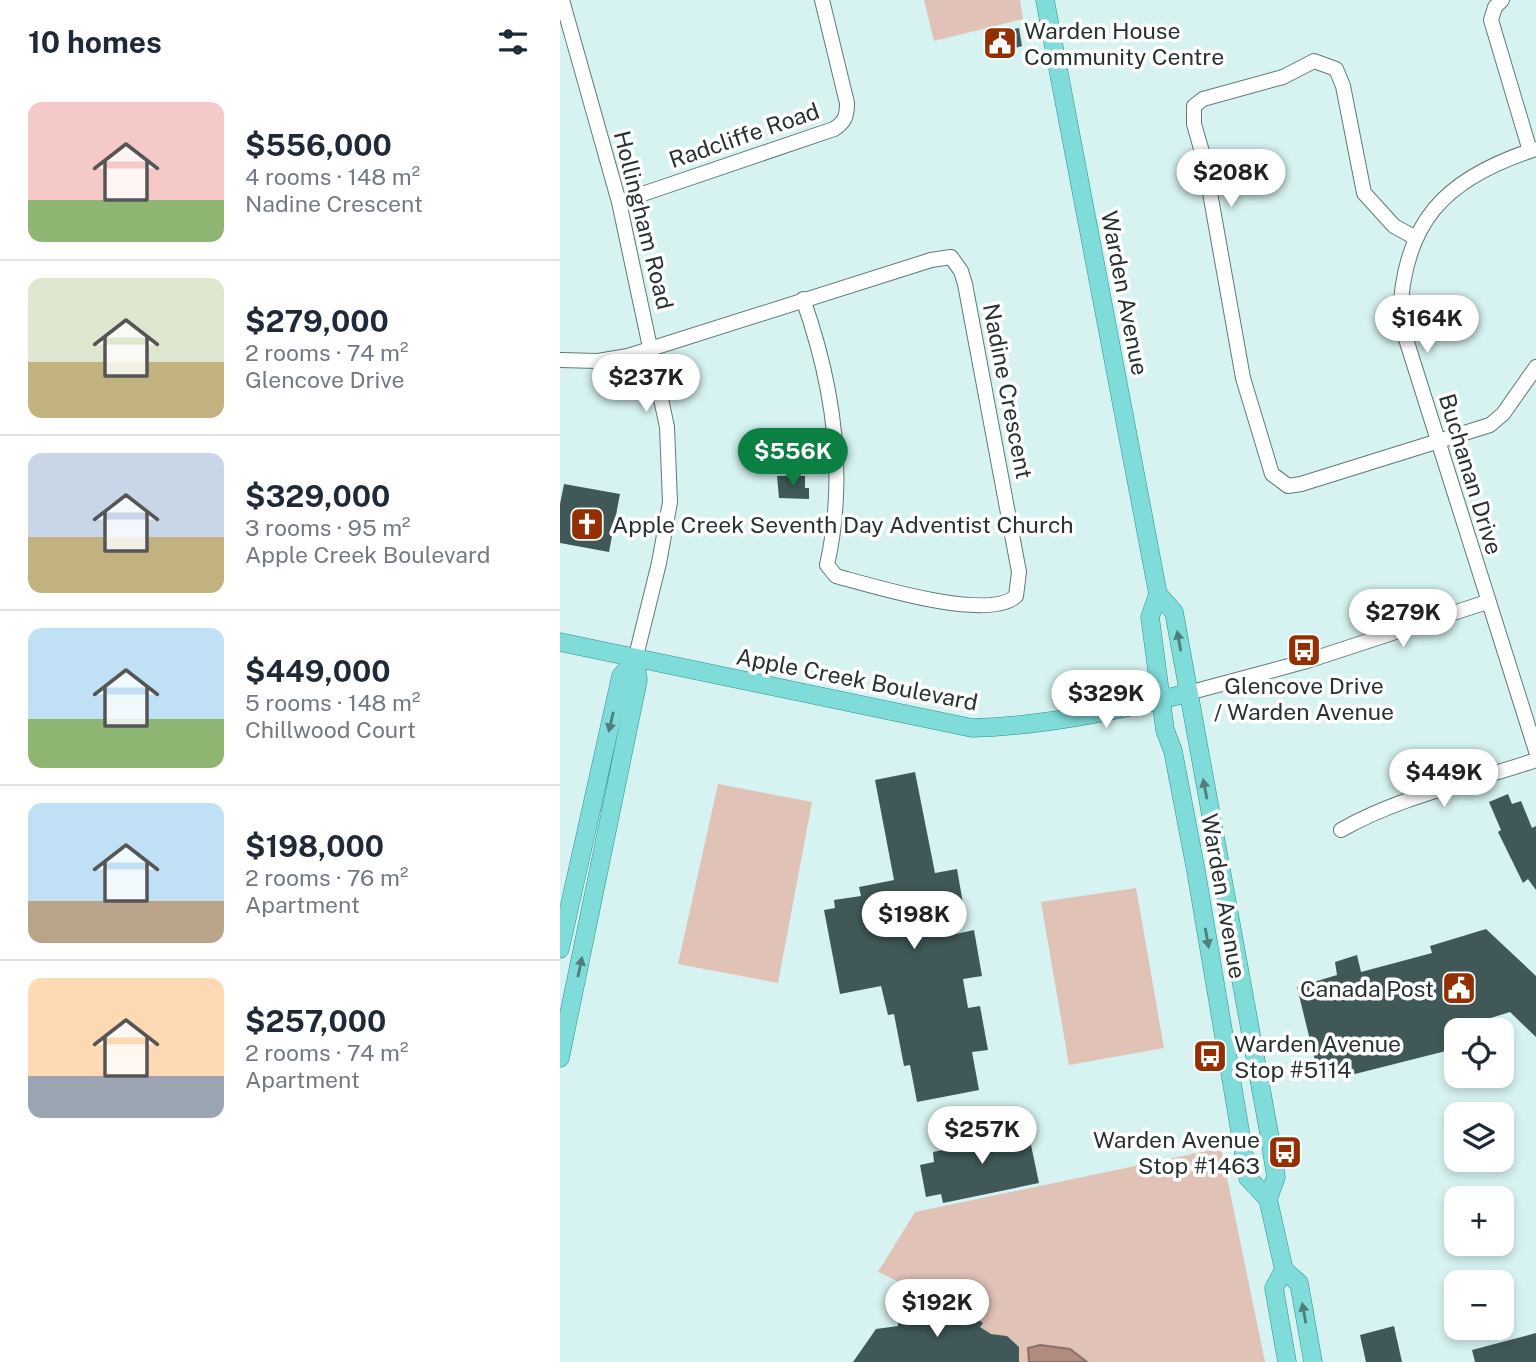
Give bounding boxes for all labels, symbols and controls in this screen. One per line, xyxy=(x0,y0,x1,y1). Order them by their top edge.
place label: Warden House Community Centre xyxy=(1024,17,1224,70)
icon: filters xyxy=(494,23,532,61)
text: 10 homes xyxy=(28,24,162,60)
public building icon: Warden House Community Centre xyxy=(981,24,1019,62)
street label: Radcliffe Road xyxy=(665,97,823,173)
text: $556,000 xyxy=(245,127,392,163)
street label: Hollingham Road xyxy=(609,128,679,312)
icon: home xyxy=(84,130,168,214)
pin: $208K xyxy=(1182,150,1280,209)
text: $208K xyxy=(1193,158,1269,185)
text: 4 rooms · 148 m² xyxy=(245,163,420,190)
text: Nadine Crescent xyxy=(245,190,423,217)
street label: Warden Avenue xyxy=(1096,208,1154,378)
pin: $164K xyxy=(1378,296,1476,355)
street label: Nadine Crescent xyxy=(978,301,1038,481)
text: $279,000 xyxy=(245,303,389,339)
text: $164K xyxy=(1391,304,1463,331)
icon: home xyxy=(84,306,168,390)
text: 2 rooms · 74 m² xyxy=(245,339,408,366)
pin: $237K xyxy=(597,354,695,414)
text: $237K xyxy=(608,363,684,390)
text: Glencove Drive xyxy=(245,366,405,393)
street label: Buchanan Drive xyxy=(1434,390,1508,558)
pin: $556K xyxy=(744,428,842,488)
text: $556K xyxy=(754,437,832,464)
text: $329,000 xyxy=(245,478,390,514)
icon: home xyxy=(84,481,168,565)
church icon: Apple Creek Seventh Day Adventist Church xyxy=(568,505,606,543)
place label: Apple Creek Seventh Day Adventist Church xyxy=(612,511,1074,538)
text: 3 rooms · 95 m² xyxy=(245,514,411,541)
text: Apple Creek Boulevard xyxy=(245,541,491,568)
pin: $279K xyxy=(1354,590,1452,649)
text: $279K xyxy=(1365,598,1441,625)
one-way arrow xyxy=(1173,630,1184,652)
bus stop icon: Glencove Drive / Warden Avenue xyxy=(1285,631,1323,669)
street label: Apple Creek Boulevard xyxy=(734,642,980,716)
text: $449,000 xyxy=(245,653,391,689)
icon: home xyxy=(84,656,168,740)
pin: $329K xyxy=(1057,670,1155,730)
place label: Glencove Drive / Warden Avenue xyxy=(1214,672,1394,725)
text: $329K xyxy=(1067,679,1145,706)
text: 5 rooms · 148 m² xyxy=(245,689,420,716)
one-way arrow xyxy=(605,711,616,733)
text: Chillwood Court xyxy=(245,716,416,743)
pin: $449K xyxy=(1395,750,1493,809)
text: $449K xyxy=(1405,758,1483,785)
one-way arrow xyxy=(1199,778,1210,800)
street label: Warden Avenue xyxy=(1196,811,1252,981)
text: $198,000 xyxy=(245,828,384,864)
icon: home xyxy=(84,831,168,915)
text: 2 rooms · 76 m² xyxy=(245,864,408,891)
text: Apartment xyxy=(245,891,360,918)
pin: $198K xyxy=(865,892,963,951)
text: $198K xyxy=(878,900,950,927)
one-way arrow xyxy=(1202,927,1213,949)
one-way arrow xyxy=(574,956,585,978)
public building icon: Canada Post xyxy=(1440,969,1478,1007)
place label: Canada Post xyxy=(1300,975,1434,1002)
text: $257,000 xyxy=(245,1003,386,1039)
icon: home xyxy=(84,1006,168,1090)
map controls xyxy=(1444,1018,1514,1340)
button: locate xyxy=(1444,1018,1514,1088)
place label: Warden Avenue Stop #5114 xyxy=(1234,1030,1401,1083)
bus stop icon: Warden Avenue Stop #5114 xyxy=(1191,1037,1229,1075)
text: 2 rooms · 74 m² xyxy=(245,1039,408,1066)
text: Apartment xyxy=(245,1066,360,1093)
button: layers xyxy=(1444,1102,1514,1172)
pin: $257K xyxy=(933,1106,1031,1166)
text: $257K xyxy=(944,1115,1020,1142)
place label: Warden Avenue Stop #1463 xyxy=(1093,1126,1260,1179)
bus stop icon: Warden Avenue Stop #1463 xyxy=(1266,1133,1304,1171)
button: + xyxy=(1444,1186,1514,1256)
button: − xyxy=(1444,1270,1514,1340)
pin: $192K xyxy=(888,1280,986,1339)
text: $192K xyxy=(901,1288,973,1315)
one-way arrow xyxy=(1298,1302,1309,1324)

